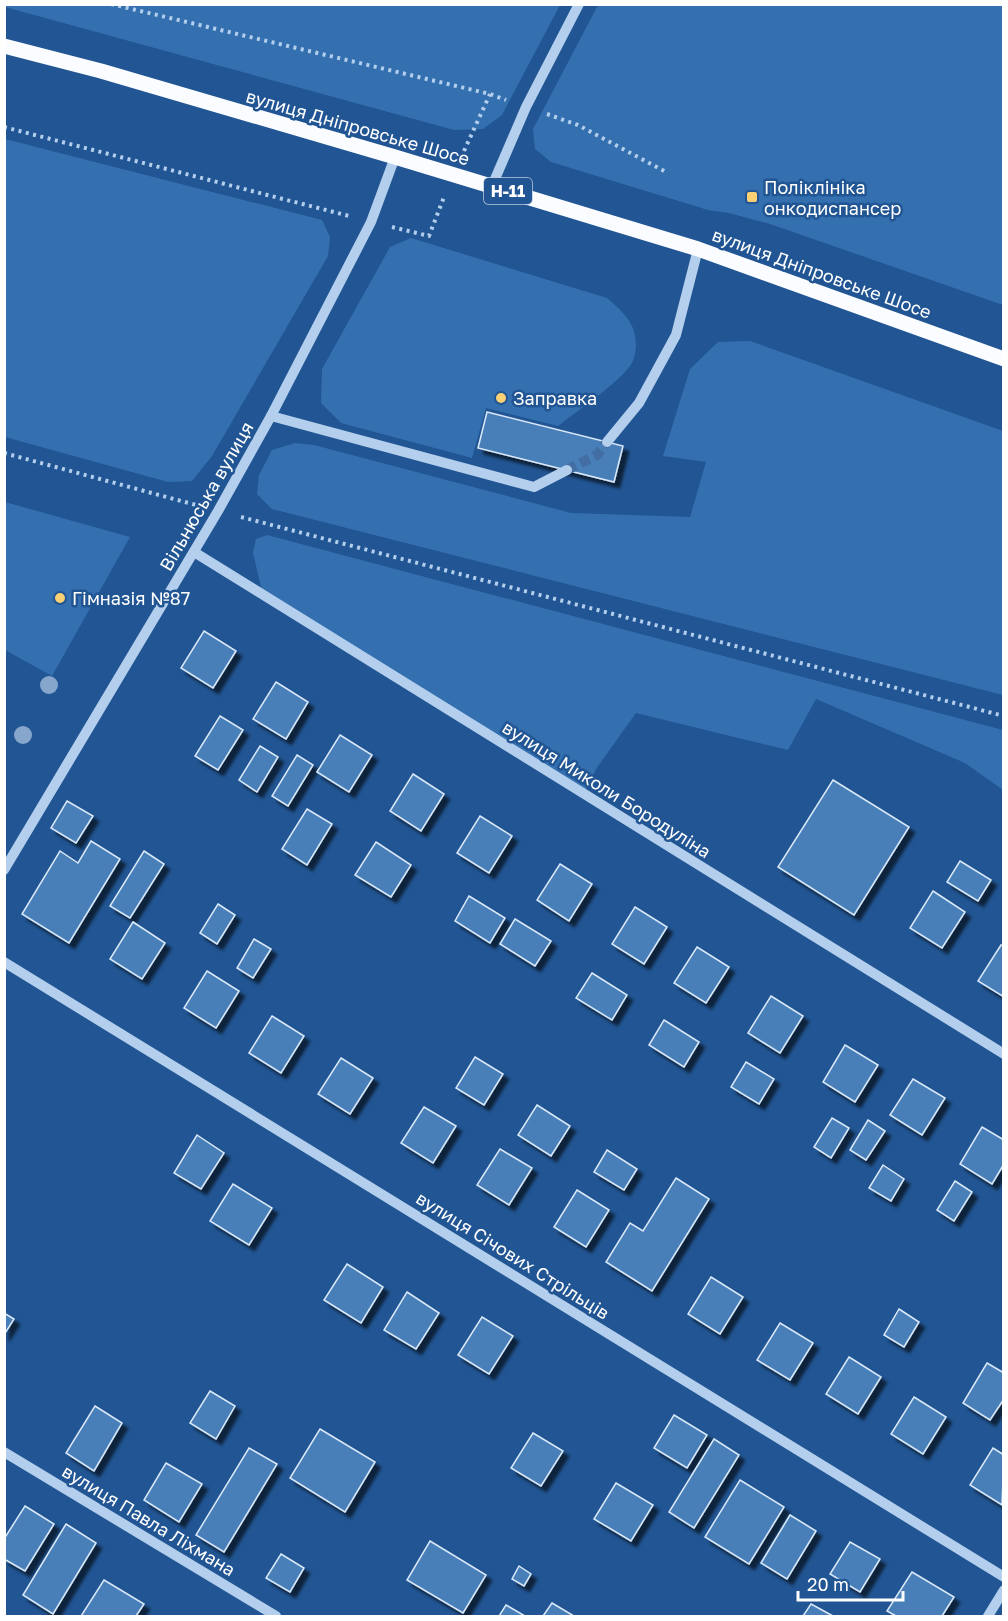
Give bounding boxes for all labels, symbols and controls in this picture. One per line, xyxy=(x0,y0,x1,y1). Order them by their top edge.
street label: вулиця Дніпровське Шосе xyxy=(244,85,472,169)
place label: Поліклініка онкодиспансер xyxy=(764,176,901,219)
road number: Н-11 xyxy=(484,178,532,204)
marker: Поліклініка онкодиспансер xyxy=(745,190,759,204)
street label: вулиця Дніпровське Шосе xyxy=(709,223,935,323)
place label: Заправка xyxy=(513,387,597,409)
marker: Заправка xyxy=(494,391,508,405)
street label: Вільнюська вулиця xyxy=(154,418,258,574)
place label: Гімназія №87 xyxy=(72,587,190,609)
marker: Гімназія №87 xyxy=(53,591,67,605)
street label: вулиця Миколи Бородуліна xyxy=(499,716,715,862)
street label: вулиця Січових Стрільців xyxy=(412,1186,614,1324)
street label: вулиця Павла Ліхмана xyxy=(58,1460,240,1580)
scale bar xyxy=(798,1564,903,1602)
text: 20 m xyxy=(807,1573,849,1595)

